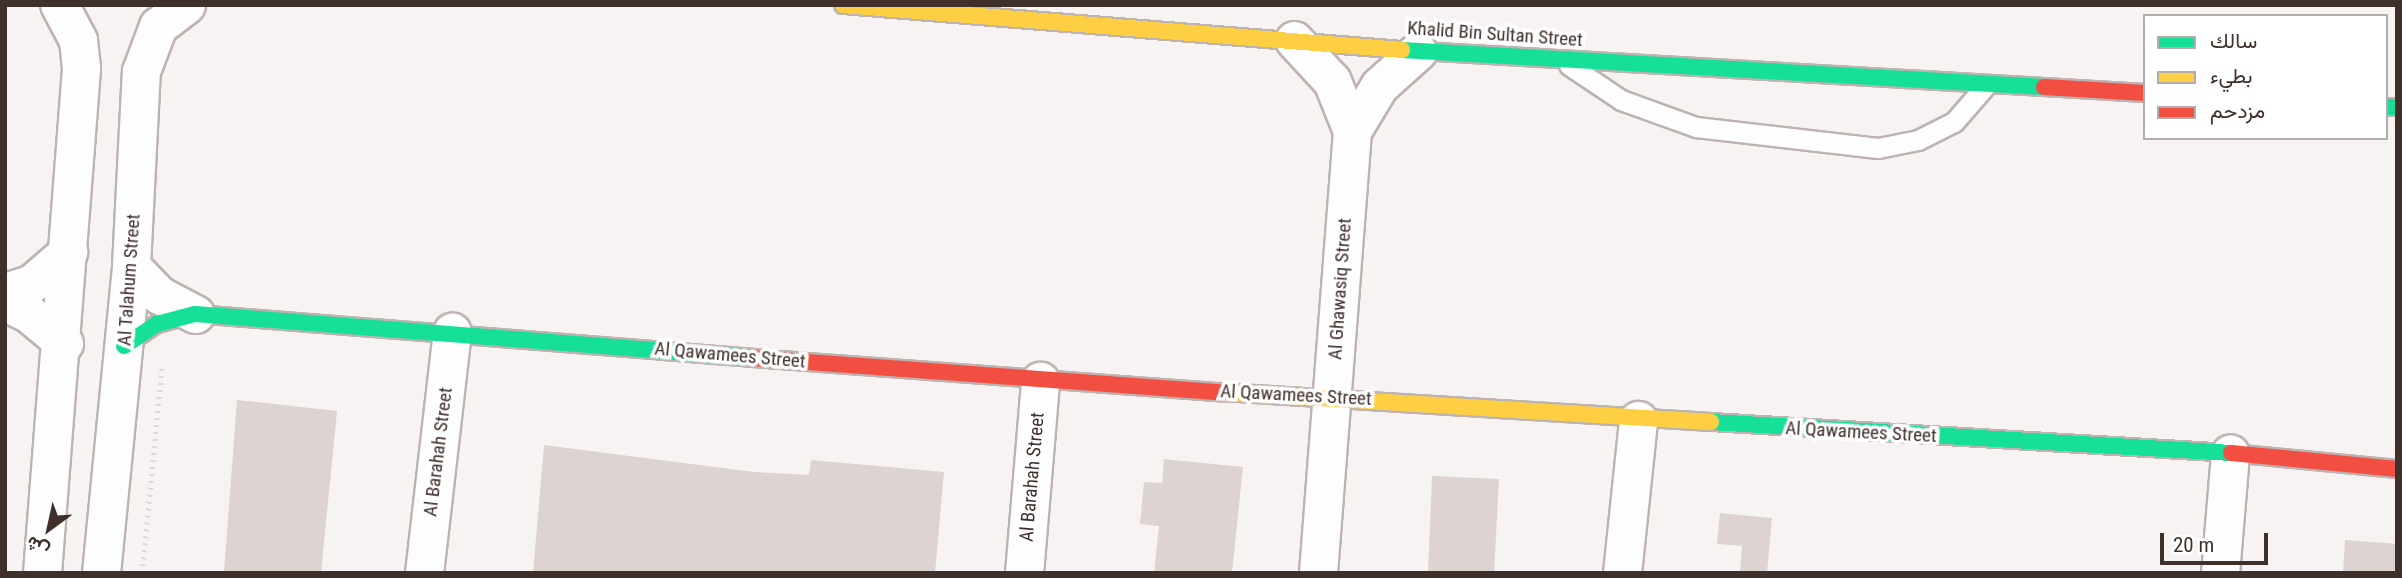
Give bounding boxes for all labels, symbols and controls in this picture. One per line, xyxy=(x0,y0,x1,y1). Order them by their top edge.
legend xyxy=(2143,14,2388,140)
street label: Khalid Bin Sultan Street xyxy=(1407,17,1583,51)
text: سالك xyxy=(2210,29,2257,53)
text: بطيء xyxy=(2210,64,2253,88)
text: مزدحم xyxy=(2210,99,2265,123)
street label: Al Talahum Street xyxy=(113,213,145,347)
street label: Al Ghawasiq Street xyxy=(1324,217,1356,361)
street label: Al Qawamees Street xyxy=(654,337,806,373)
street label: Al Qawamees Street xyxy=(1220,380,1372,410)
street label: Al Barahah Street xyxy=(419,386,457,518)
street label: Al Barahah Street xyxy=(1015,411,1049,543)
street label: Al Qawamees Street xyxy=(1785,417,1937,447)
north arrow xyxy=(14,494,84,564)
scale bar xyxy=(2164,518,2272,562)
text: ش xyxy=(21,531,53,563)
text: 20 m xyxy=(2173,533,2214,557)

